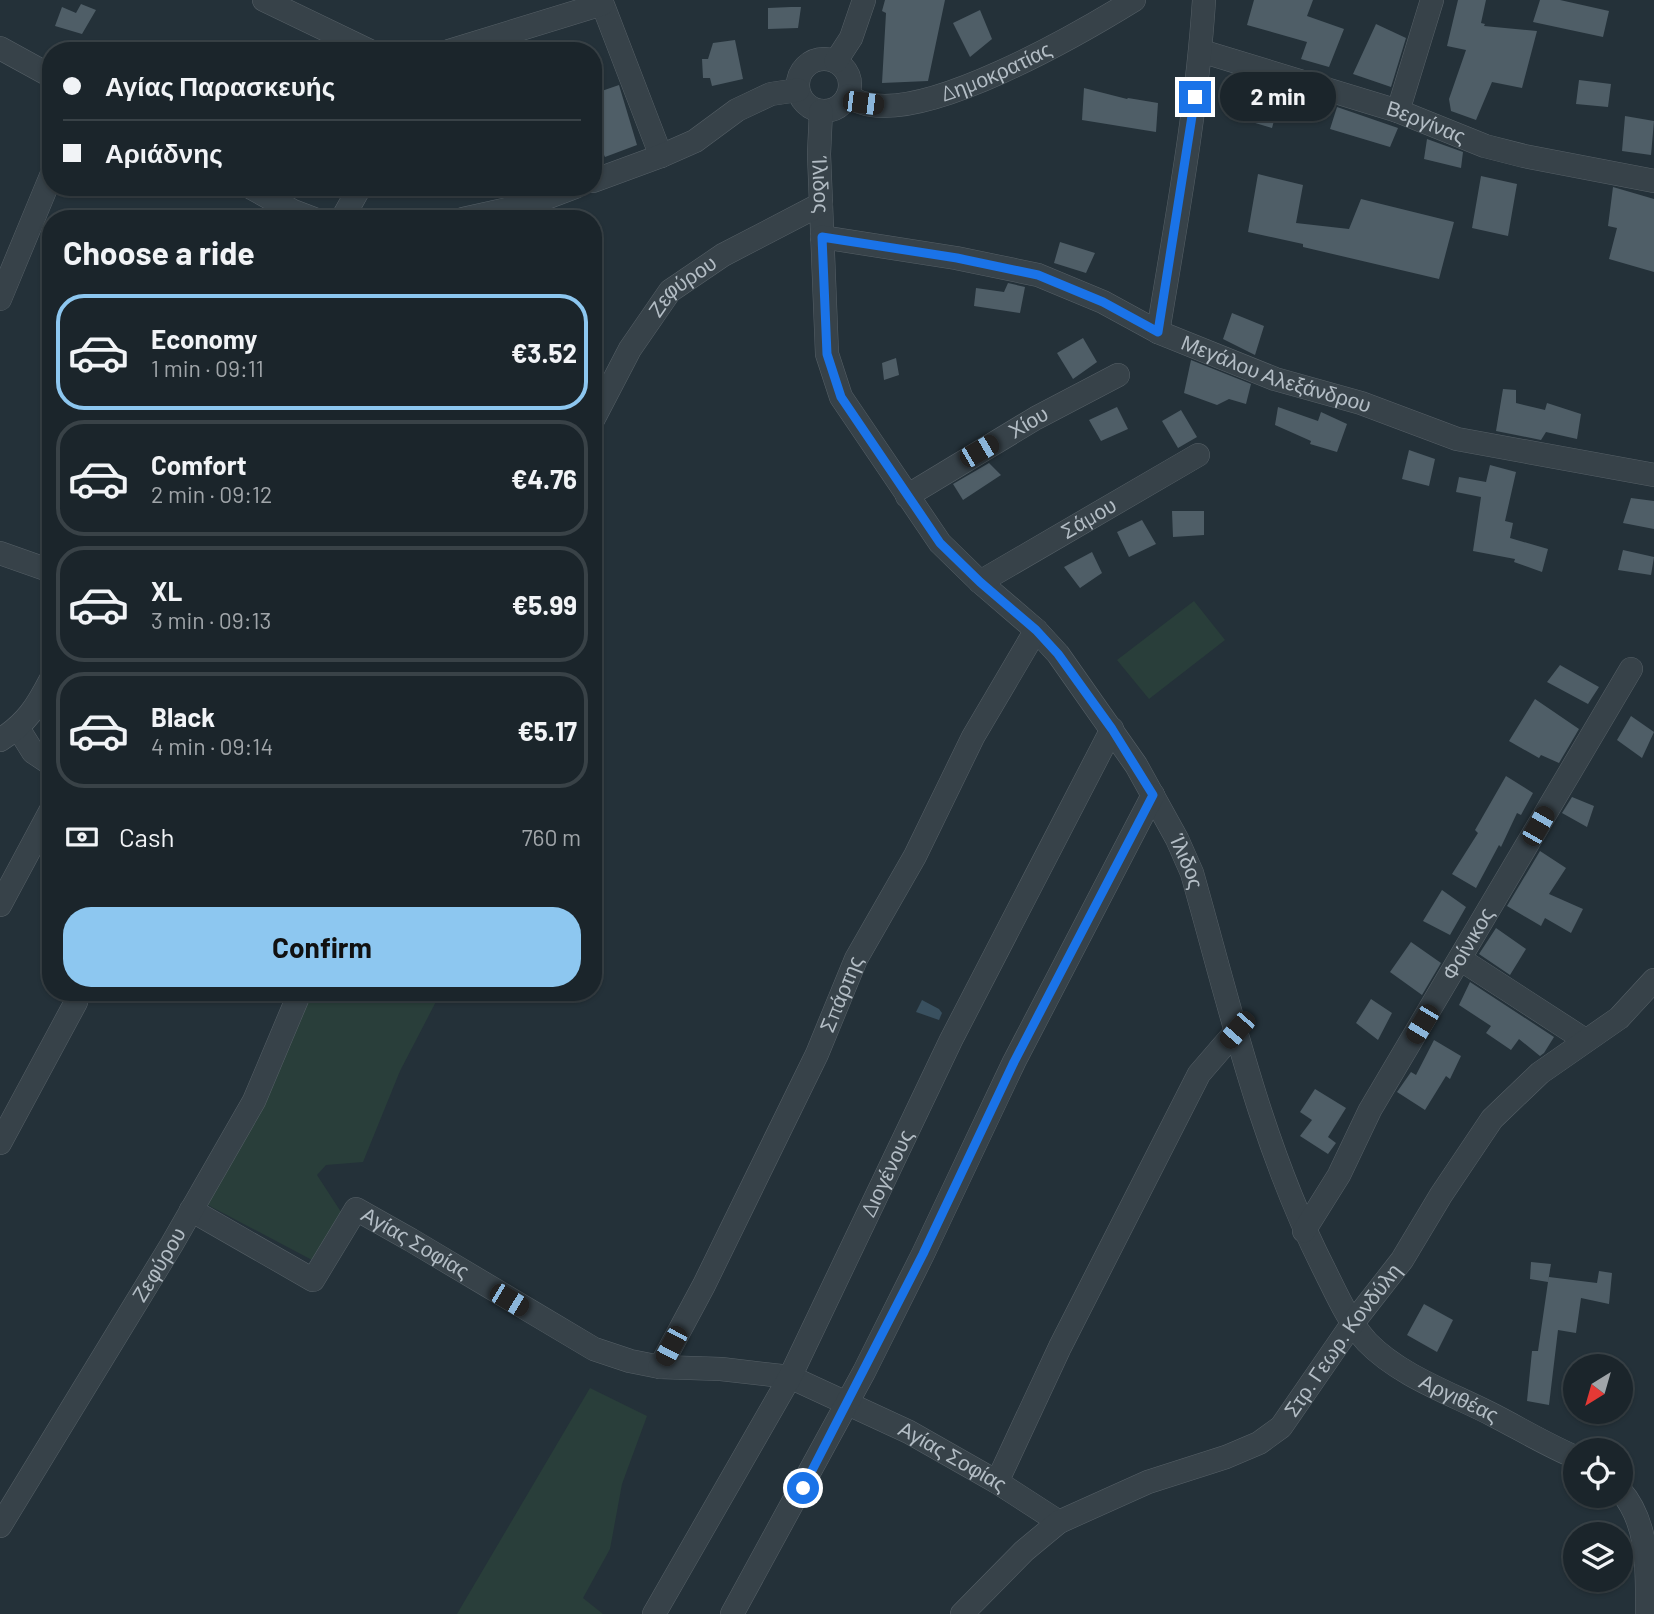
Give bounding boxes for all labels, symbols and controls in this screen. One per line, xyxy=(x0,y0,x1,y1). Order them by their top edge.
street label: Δημοκρατίας xyxy=(937,36,1055,106)
text: Αγίας Παρασκευής xyxy=(105,70,335,101)
callout: 2 min xyxy=(1220,72,1335,122)
route end xyxy=(1179,81,1211,113)
text: 2 min xyxy=(1250,82,1306,110)
car xyxy=(841,90,886,116)
street label: Βεργίνας xyxy=(1384,94,1470,148)
text: Αριάδνης xyxy=(105,137,223,168)
street label: Ίλιδος xyxy=(808,155,835,214)
text: Choose a ride xyxy=(63,233,255,271)
street label: Ζεφύρου xyxy=(642,249,721,321)
icon: car xyxy=(67,321,130,384)
text: Economy xyxy=(151,323,257,354)
street label: Μεγάλου Αλεξάνδρου xyxy=(1178,329,1375,417)
text: €3.52 xyxy=(511,337,577,368)
text: 1 min · 09:11 xyxy=(151,354,264,382)
street label: Χίου xyxy=(1003,400,1052,443)
car xyxy=(956,431,1003,471)
icon: car xyxy=(67,447,130,510)
text: Comfort xyxy=(151,449,247,480)
text: €4.76 xyxy=(511,463,577,494)
text: 2 min · 09:12 xyxy=(151,480,272,508)
street label: Σάμου xyxy=(1056,491,1120,543)
icon: car xyxy=(67,573,130,636)
text: XL xyxy=(151,575,182,606)
text: €5.99 xyxy=(512,589,577,620)
text: 3 min · 09:13 xyxy=(151,606,271,634)
icon: car xyxy=(67,699,130,762)
text: Black xyxy=(151,701,215,732)
text: €5.17 xyxy=(517,715,577,746)
text: 4 min · 09:14 xyxy=(151,732,273,760)
car xyxy=(1519,803,1558,849)
icon: cash xyxy=(63,818,101,856)
text: Cash xyxy=(119,821,174,852)
text: 760 m xyxy=(522,823,581,851)
street label: Ίλιδος xyxy=(1165,829,1210,891)
street label: Φοίνικος xyxy=(1436,902,1498,984)
button: Confirm xyxy=(63,907,581,987)
street label: Σπάρτης xyxy=(813,952,867,1035)
car xyxy=(1403,1001,1442,1047)
car xyxy=(1216,1007,1259,1053)
street label: Διογένους xyxy=(855,1125,917,1220)
street label: Αγίας Σοφίας xyxy=(358,1201,474,1283)
street label: Ζεφύρου xyxy=(126,1222,190,1306)
street label: Στρ. Γεωρ. Κονδύλη xyxy=(1278,1258,1406,1421)
car xyxy=(486,1280,533,1320)
car xyxy=(652,1323,691,1369)
north arrow xyxy=(1563,1354,1633,1424)
map controls xyxy=(1563,1354,1633,1592)
street label: Αργιθέας xyxy=(1416,1368,1503,1427)
street label: Αγίας Σοφίας xyxy=(895,1415,1012,1496)
button: locate xyxy=(1563,1438,1633,1508)
route start xyxy=(787,1472,819,1504)
button: layers xyxy=(1563,1522,1633,1592)

